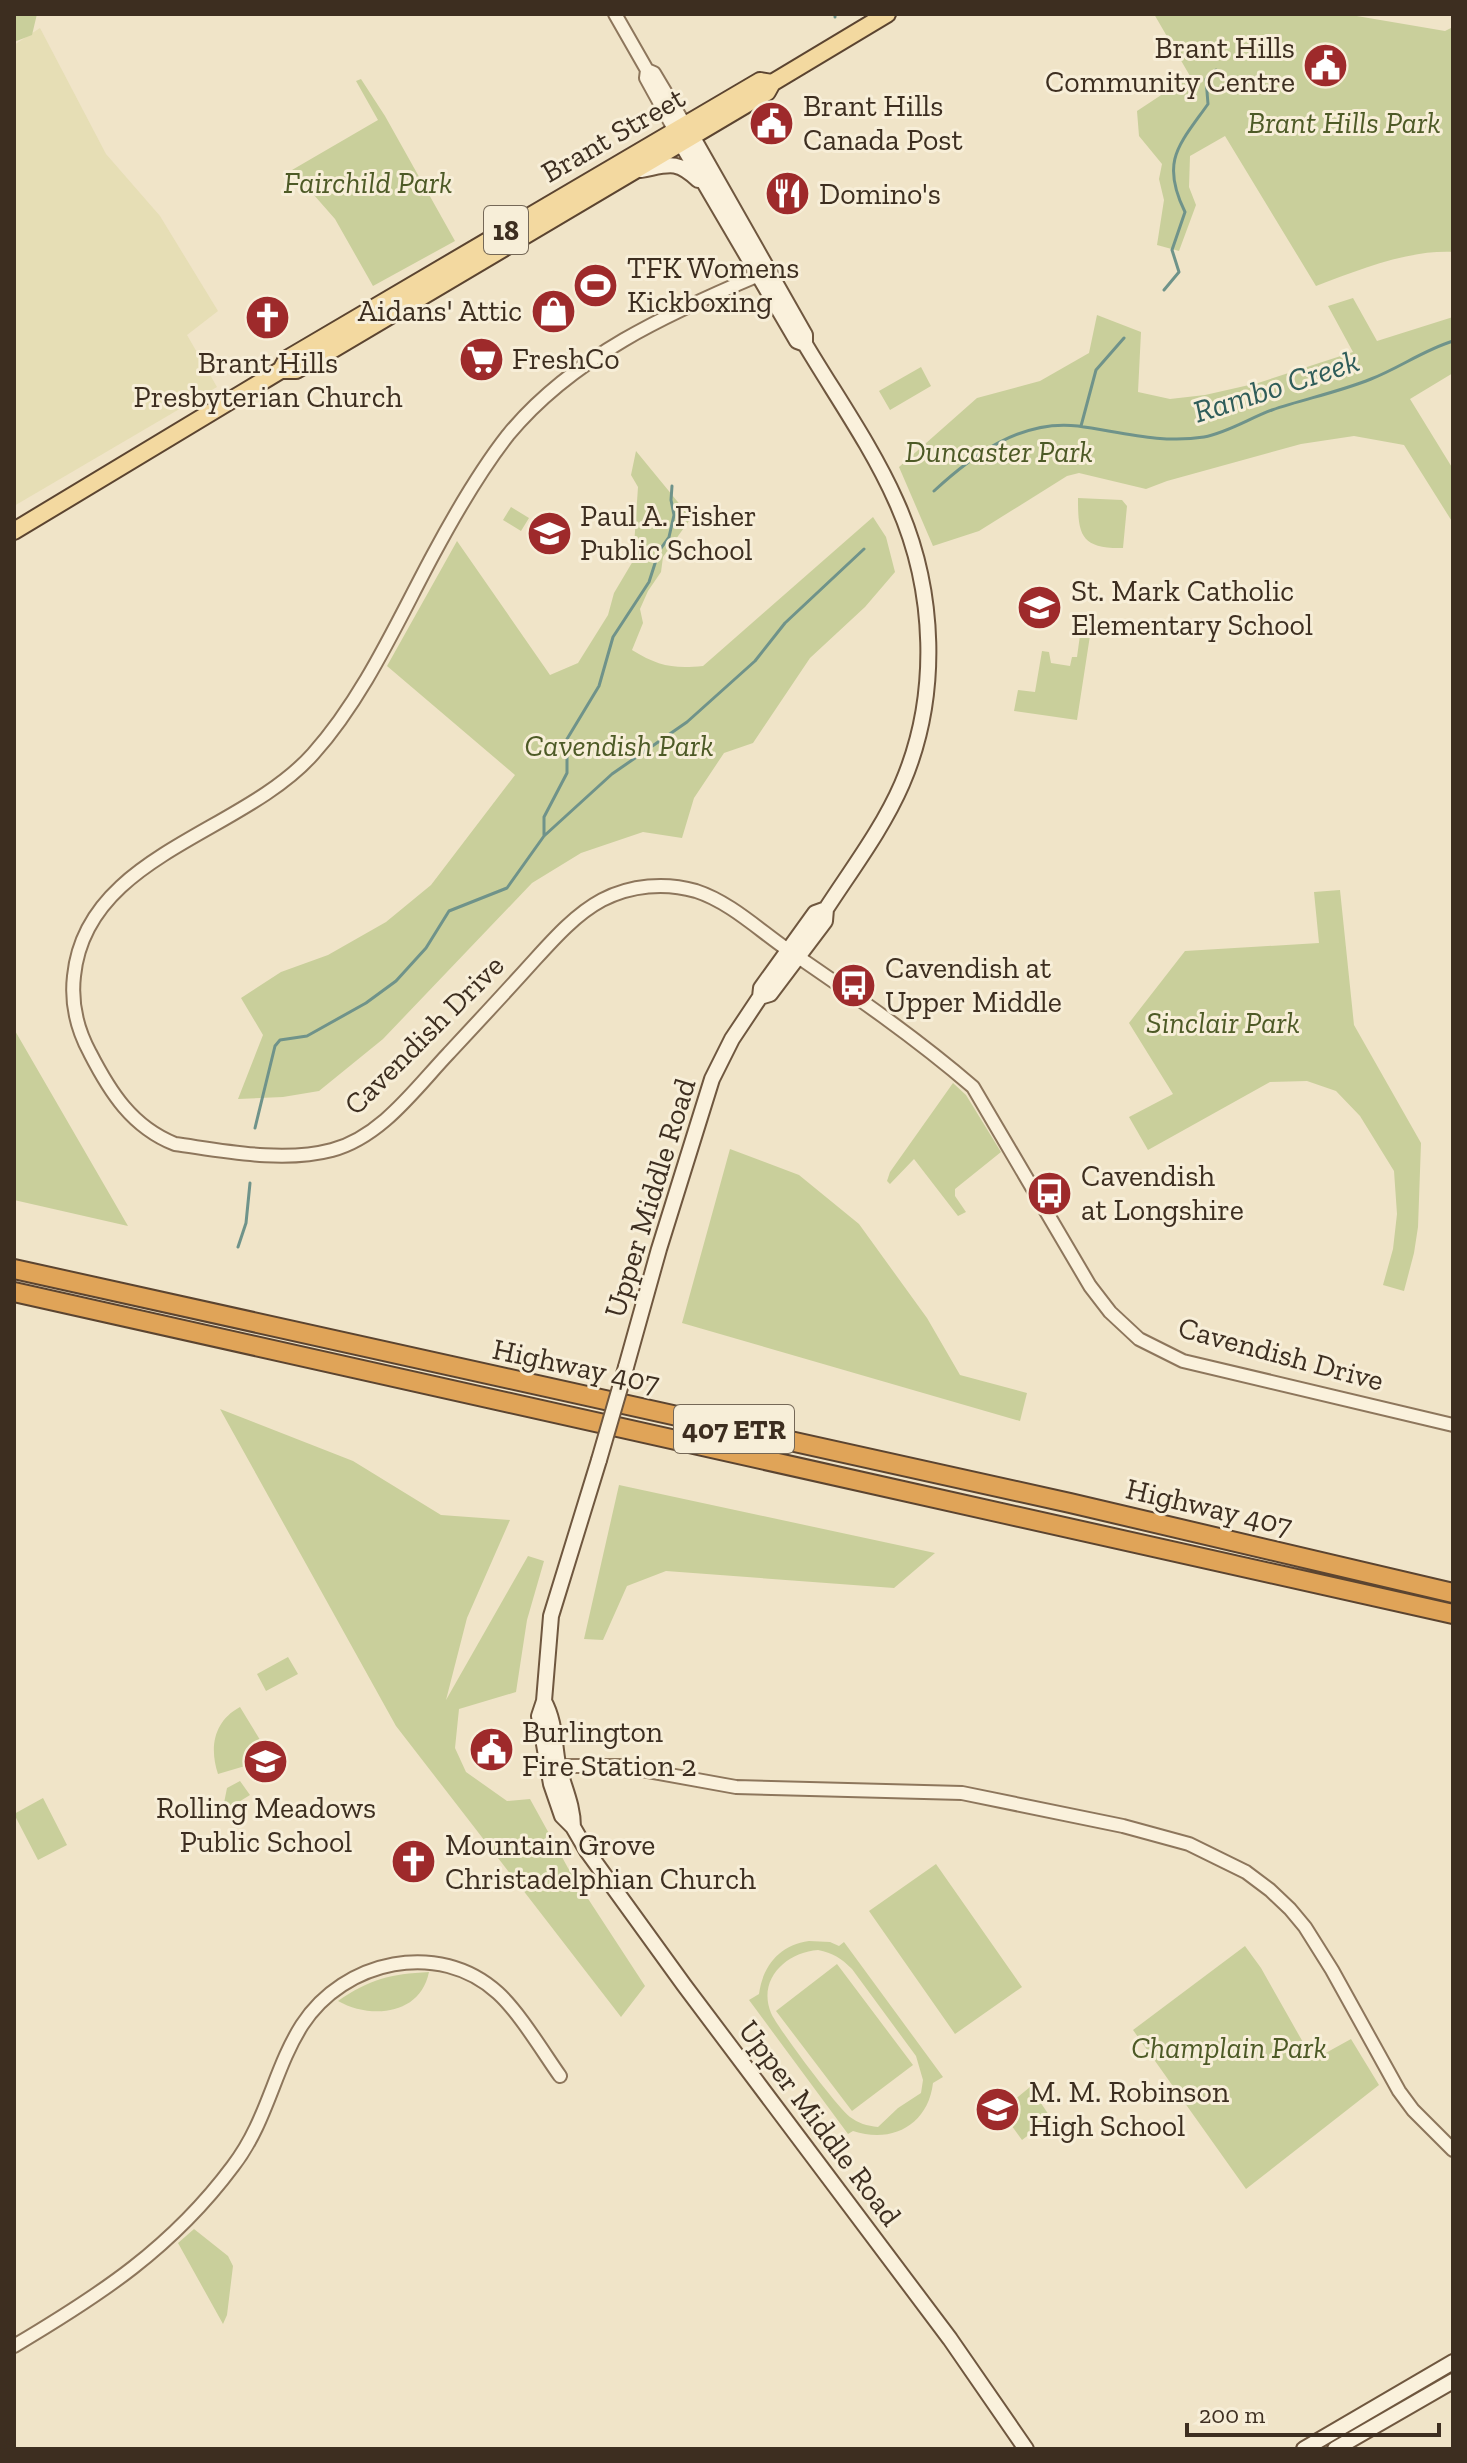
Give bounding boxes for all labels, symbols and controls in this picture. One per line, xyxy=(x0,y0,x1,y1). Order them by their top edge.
place label: Brant Hills Community Centre xyxy=(1045,30,1295,100)
public building icon: Brant Hills Community Centre xyxy=(1302,41,1350,89)
street label: Brant Street xyxy=(535,80,691,190)
place label: Brant Hills Canada Post xyxy=(803,88,963,158)
public building icon: Brant Hills Canada Post xyxy=(748,99,796,147)
park label: Brant Hills Park xyxy=(1247,105,1441,141)
park label: Fairchild Park xyxy=(283,165,453,201)
restaurant icon: Domino's xyxy=(764,170,812,218)
place label: Domino's xyxy=(819,176,941,212)
road number: 18 xyxy=(484,206,528,254)
place label: TFK Womens Kickboxing xyxy=(627,250,799,320)
sports icon: TFK Womens Kickboxing xyxy=(572,261,620,309)
shop icon: Aidans' Attic xyxy=(529,287,577,335)
church icon: Brant Hills Presbyterian Church xyxy=(244,293,292,341)
place label: Aidans' Attic xyxy=(358,293,522,329)
supermarket icon: FreshCo xyxy=(457,335,505,383)
place label: FreshCo xyxy=(512,341,620,377)
water label: Rambo Creek xyxy=(1188,341,1364,431)
place label: Brant Hills Presbyterian Church xyxy=(134,345,403,415)
park label: Duncaster Park xyxy=(905,434,1093,470)
place label: Paul A. Fisher Public School xyxy=(580,498,757,568)
school or university icon: Paul A. Fisher Public School xyxy=(525,509,573,557)
place label: St. Mark Catholic Elementary School xyxy=(1071,573,1313,643)
school or university icon: St. Mark Catholic Elementary School xyxy=(1016,584,1064,632)
park label: Cavendish Park xyxy=(524,728,714,764)
street label: Cavendish Drive xyxy=(337,948,511,1122)
place label: Cavendish at Upper Middle xyxy=(885,950,1062,1020)
bus stop icon: Cavendish at Upper Middle xyxy=(830,961,878,1009)
park label: Sinclair Park xyxy=(1146,1005,1300,1041)
street label: Upper Middle Road xyxy=(596,1074,704,1322)
place label: Cavendish at Longshire xyxy=(1081,1158,1244,1228)
bus stop icon: Cavendish at Longshire xyxy=(1026,1169,1074,1217)
street label: Cavendish Drive xyxy=(1174,1309,1388,1399)
street label: Highway 407 xyxy=(489,1331,663,1401)
road number: 407 ETR xyxy=(674,1405,794,1453)
street label: Highway 407 xyxy=(1122,1470,1296,1544)
place label: Burlington Fire Station 2 xyxy=(522,1714,697,1784)
public building icon: Burlington Fire Station 2 xyxy=(467,1725,515,1773)
school or university icon: Rolling Meadows Public School xyxy=(242,1738,290,1786)
place label: Rolling Meadows Public School xyxy=(156,1790,376,1860)
place label: Mountain Grove Christadelphian Church xyxy=(445,1827,756,1897)
church icon: Mountain Grove Christadelphian Church xyxy=(390,1838,438,1886)
street label: Upper Middle Road xyxy=(731,2013,909,2233)
park label: Champlain Park xyxy=(1131,2030,1327,2066)
place label: M. M. Robinson High School xyxy=(1029,2074,1229,2144)
school or university icon: M. M. Robinson High School xyxy=(974,2085,1022,2133)
scale bar xyxy=(1187,2387,1439,2437)
text: 200 m xyxy=(1199,2400,1265,2429)

